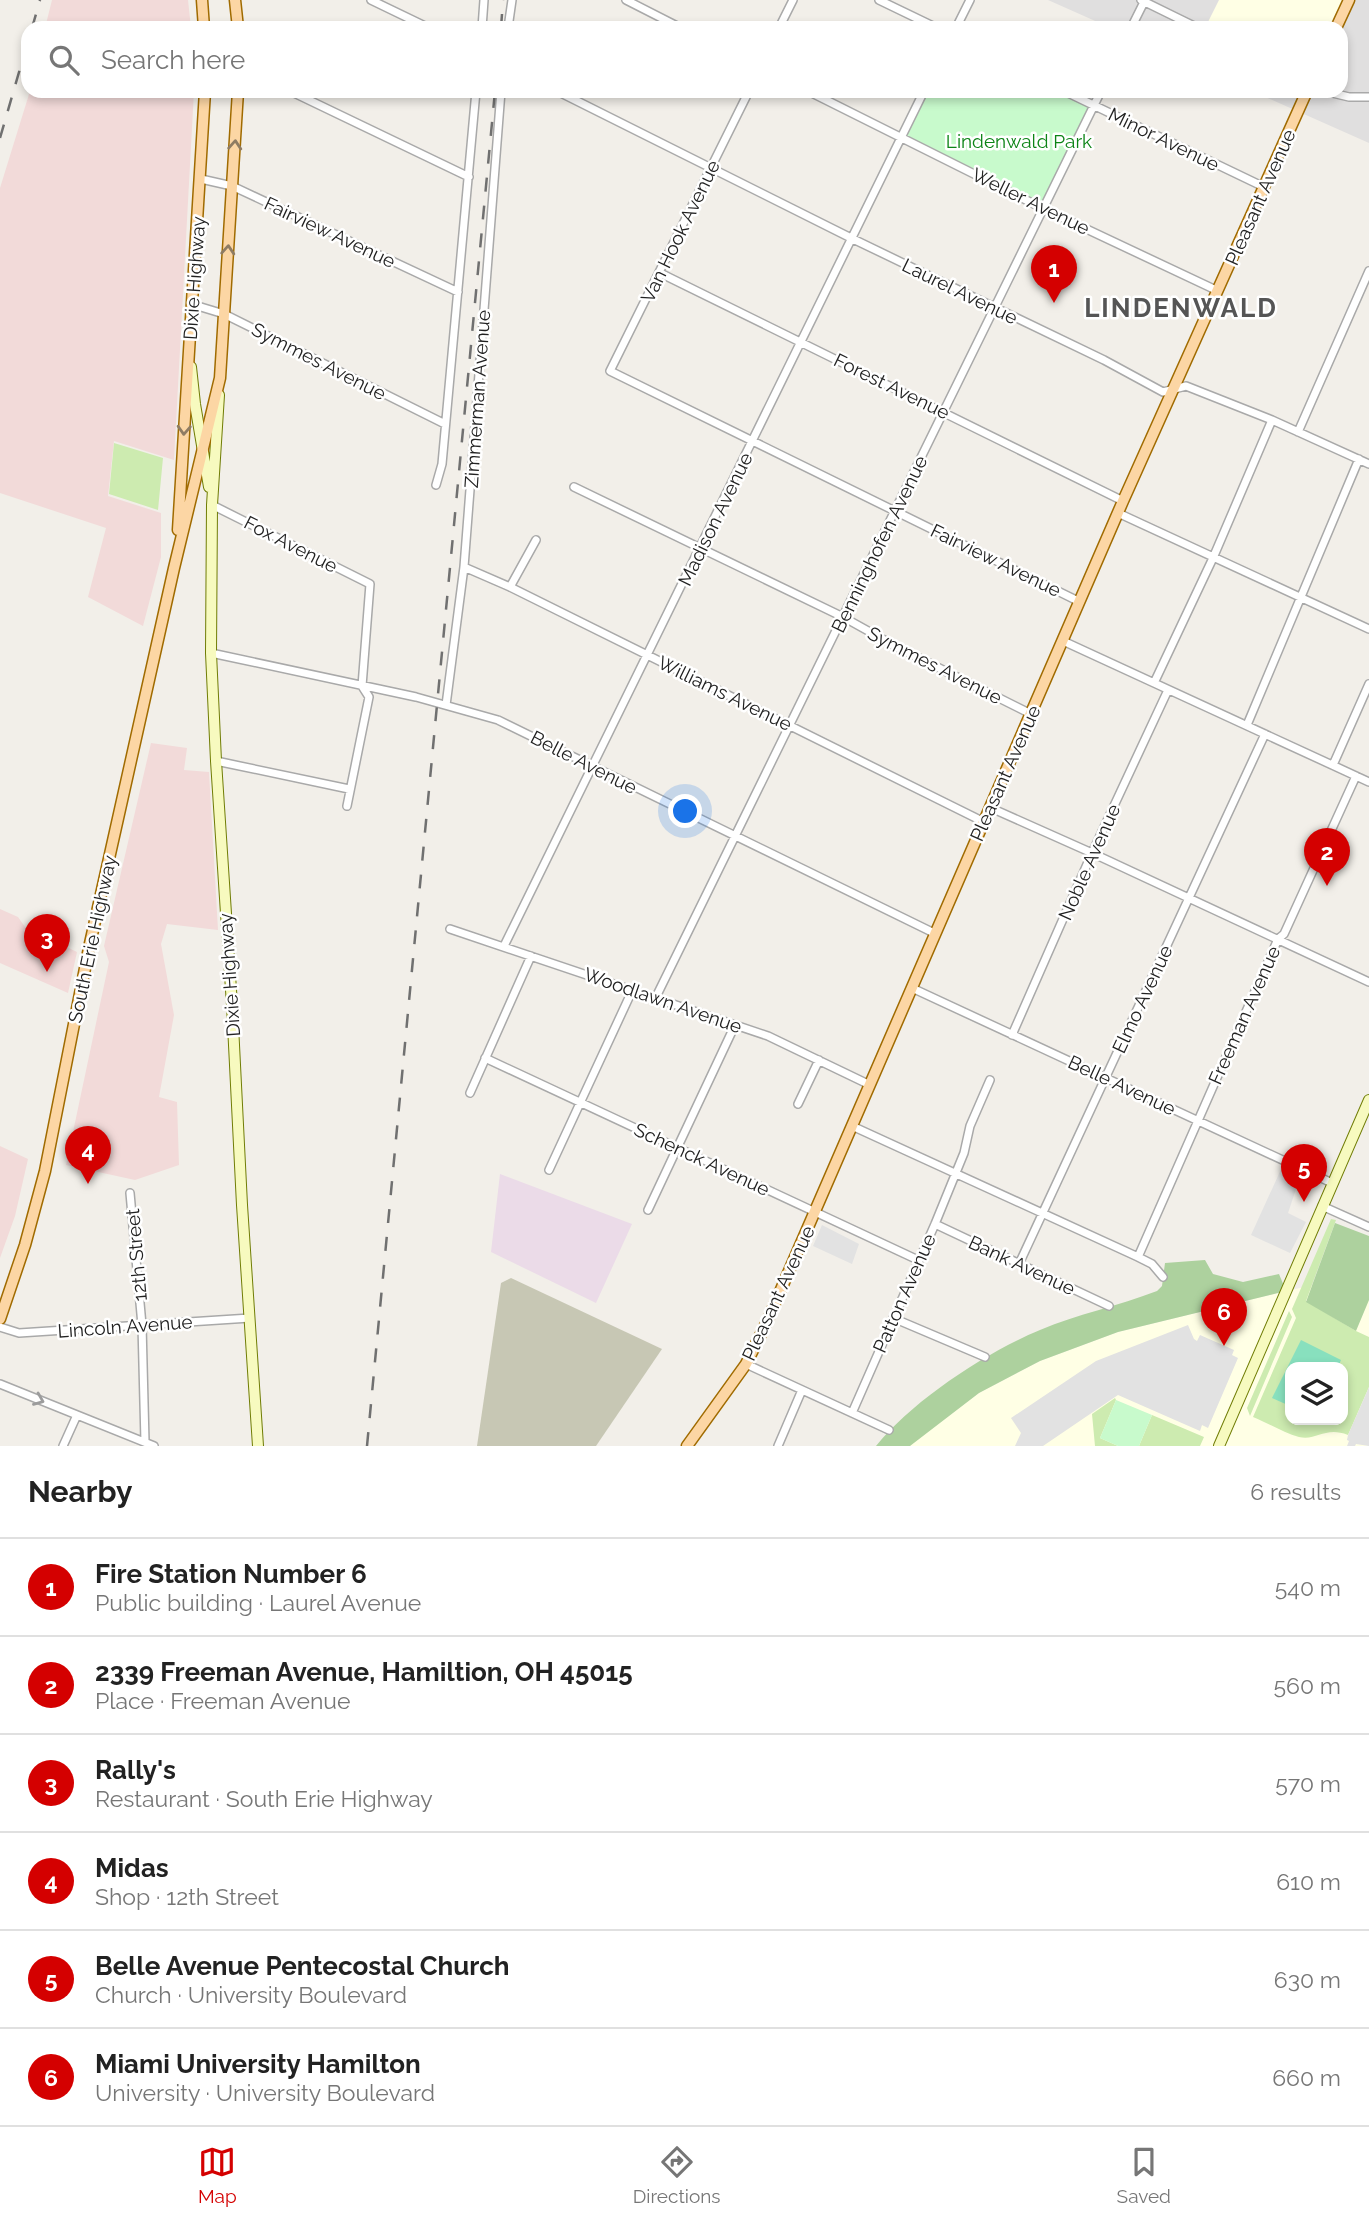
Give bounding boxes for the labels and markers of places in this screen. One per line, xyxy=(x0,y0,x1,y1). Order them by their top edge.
pin: 1 xyxy=(1031,245,1077,303)
pin: 2 xyxy=(1304,828,1350,886)
pin: 3 xyxy=(24,914,70,972)
pin: 4 xyxy=(65,1126,111,1184)
pin: 5 xyxy=(1281,1144,1327,1202)
pin: 6 xyxy=(1201,1288,1247,1346)

